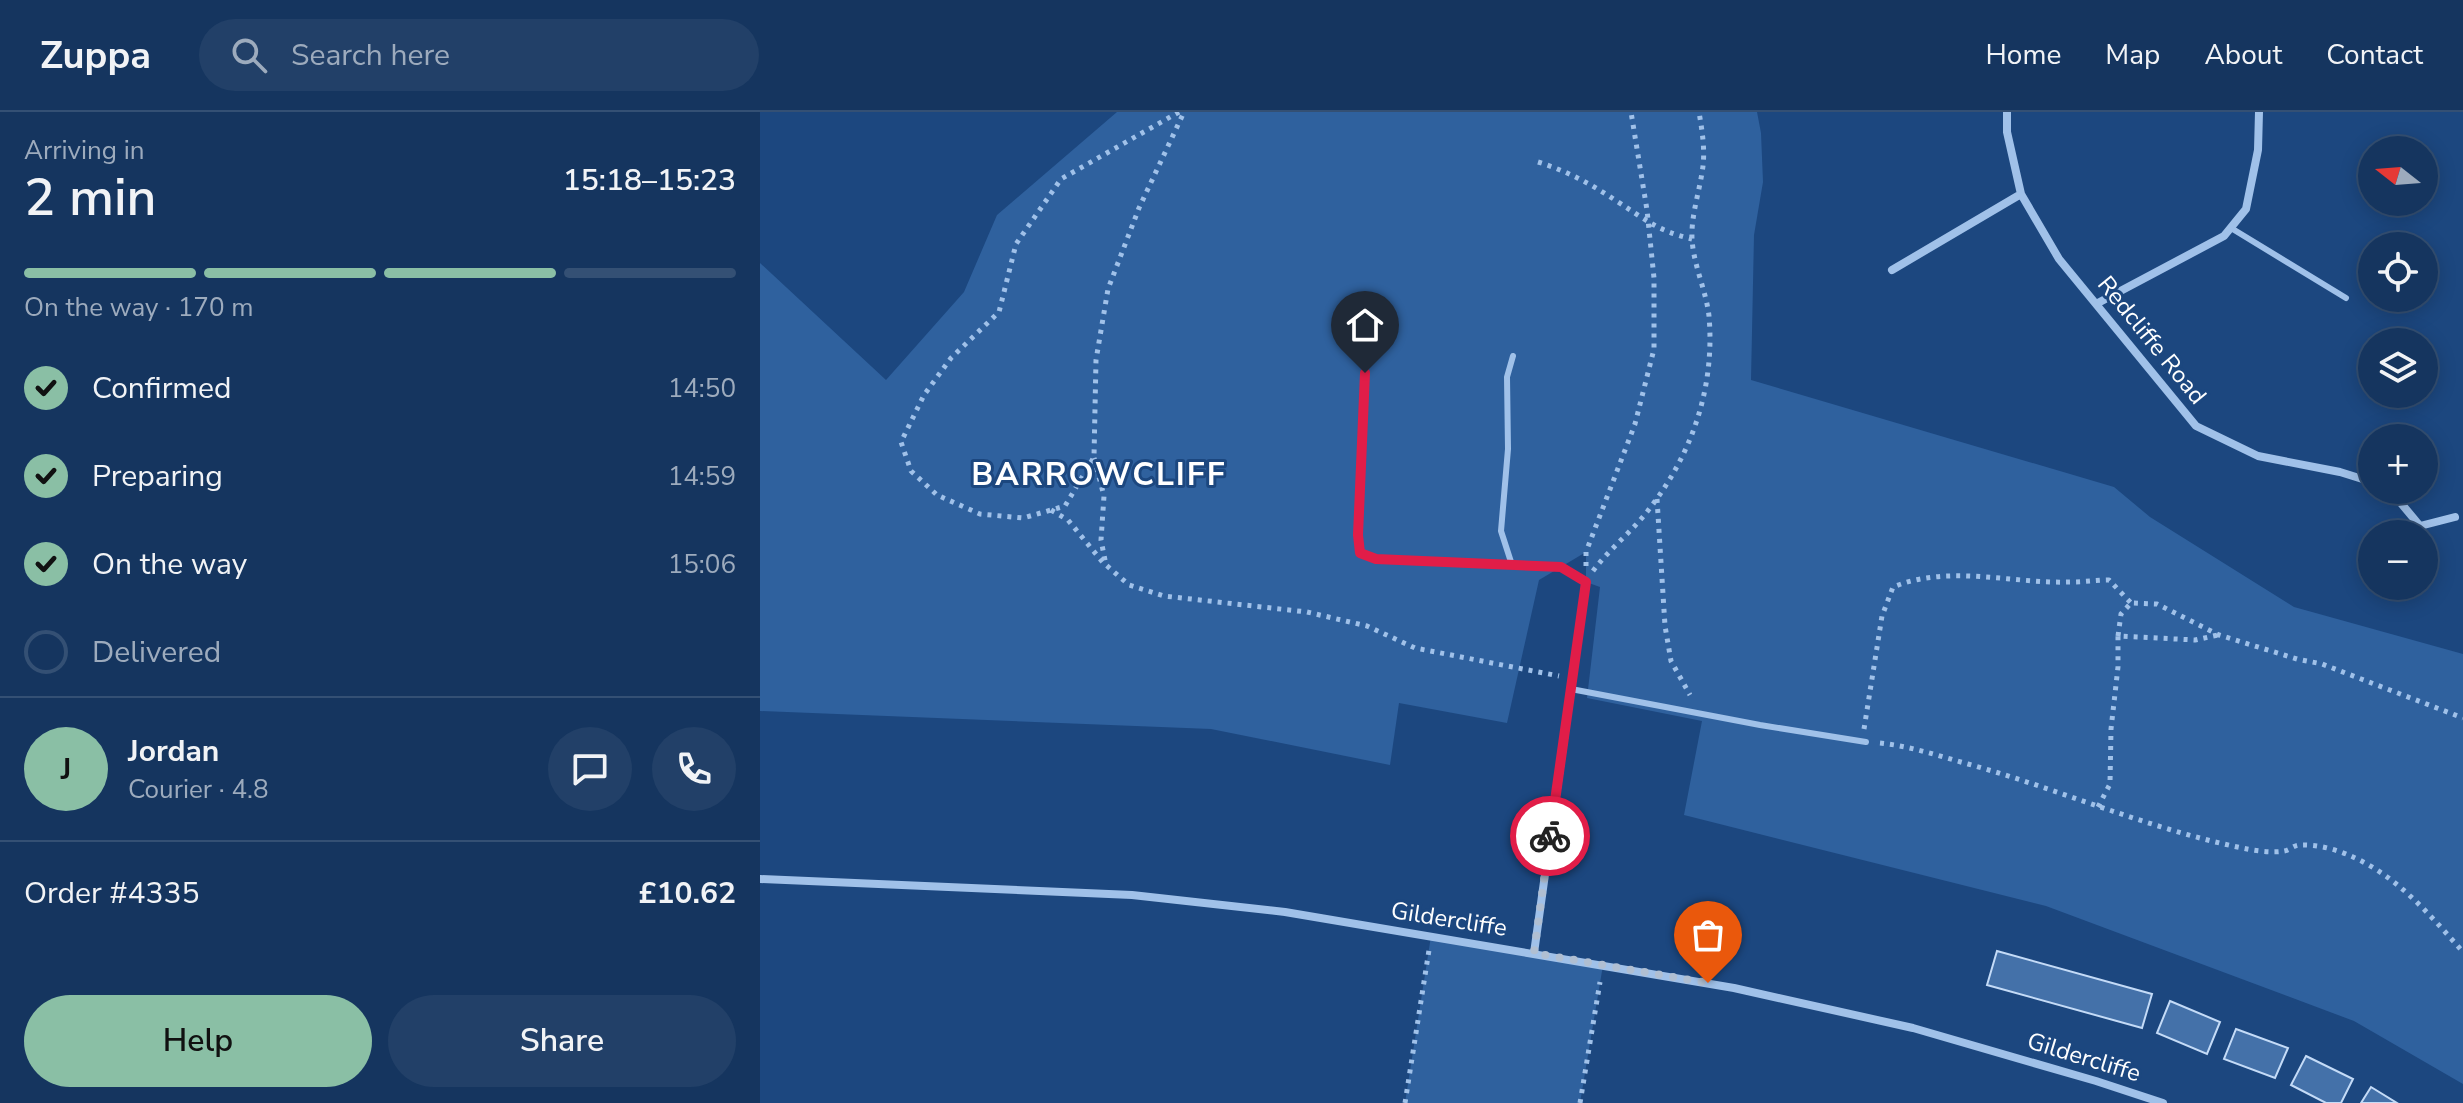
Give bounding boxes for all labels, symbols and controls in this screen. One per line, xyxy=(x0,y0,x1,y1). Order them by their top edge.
search box xyxy=(199,19,759,91)
text: Zuppa xyxy=(40,30,151,81)
icon: search xyxy=(227,33,271,77)
text: Search here xyxy=(291,35,450,76)
text: Home xyxy=(1986,36,2061,74)
text: Map xyxy=(2105,36,2160,74)
text: About xyxy=(2204,36,2282,74)
text: Contact xyxy=(2326,36,2423,74)
text: Arriving in xyxy=(24,133,145,168)
north arrow xyxy=(2358,136,2438,216)
map controls xyxy=(2358,136,2438,600)
text: 15:18–15:23 xyxy=(563,160,736,201)
text: 2 min xyxy=(24,162,157,233)
button: locate xyxy=(2358,232,2438,312)
street label: Redcliffe Road xyxy=(2090,269,2214,411)
text: On the way · 170 m xyxy=(24,290,253,325)
pin xyxy=(1331,291,1399,373)
icon: home xyxy=(1343,303,1387,347)
button: layers xyxy=(2358,328,2438,408)
icon: check xyxy=(24,366,68,410)
text: Confirmed xyxy=(92,368,232,409)
text: 14:50 xyxy=(668,371,736,406)
button: + xyxy=(2358,424,2438,504)
district label: BARROWCLIFF xyxy=(971,453,1227,496)
icon: check xyxy=(24,454,68,498)
text: Preparing xyxy=(92,456,223,497)
text: 14:59 xyxy=(668,459,736,494)
button: − xyxy=(2358,520,2438,600)
icon: check xyxy=(24,542,68,586)
text: On the way xyxy=(92,544,247,585)
text: 15:06 xyxy=(668,547,736,582)
text: Delivered xyxy=(92,632,221,673)
button: chat xyxy=(548,727,632,811)
button: phone xyxy=(652,727,736,811)
text: Jordan xyxy=(128,731,219,772)
text: J xyxy=(61,749,71,790)
text: Courier · 4.8 xyxy=(128,772,269,807)
courier xyxy=(1510,796,1590,876)
icon: bike xyxy=(1528,814,1572,858)
text: Order #4335 xyxy=(24,873,199,914)
text: £10.62 xyxy=(639,873,736,914)
street label: Gildercliffe xyxy=(1389,894,1509,944)
pin xyxy=(1674,901,1742,983)
icon: bag xyxy=(1686,913,1730,957)
button: Help xyxy=(24,995,372,1087)
button: Share xyxy=(388,995,736,1087)
street label: Gildercliffe xyxy=(2023,1025,2145,1089)

